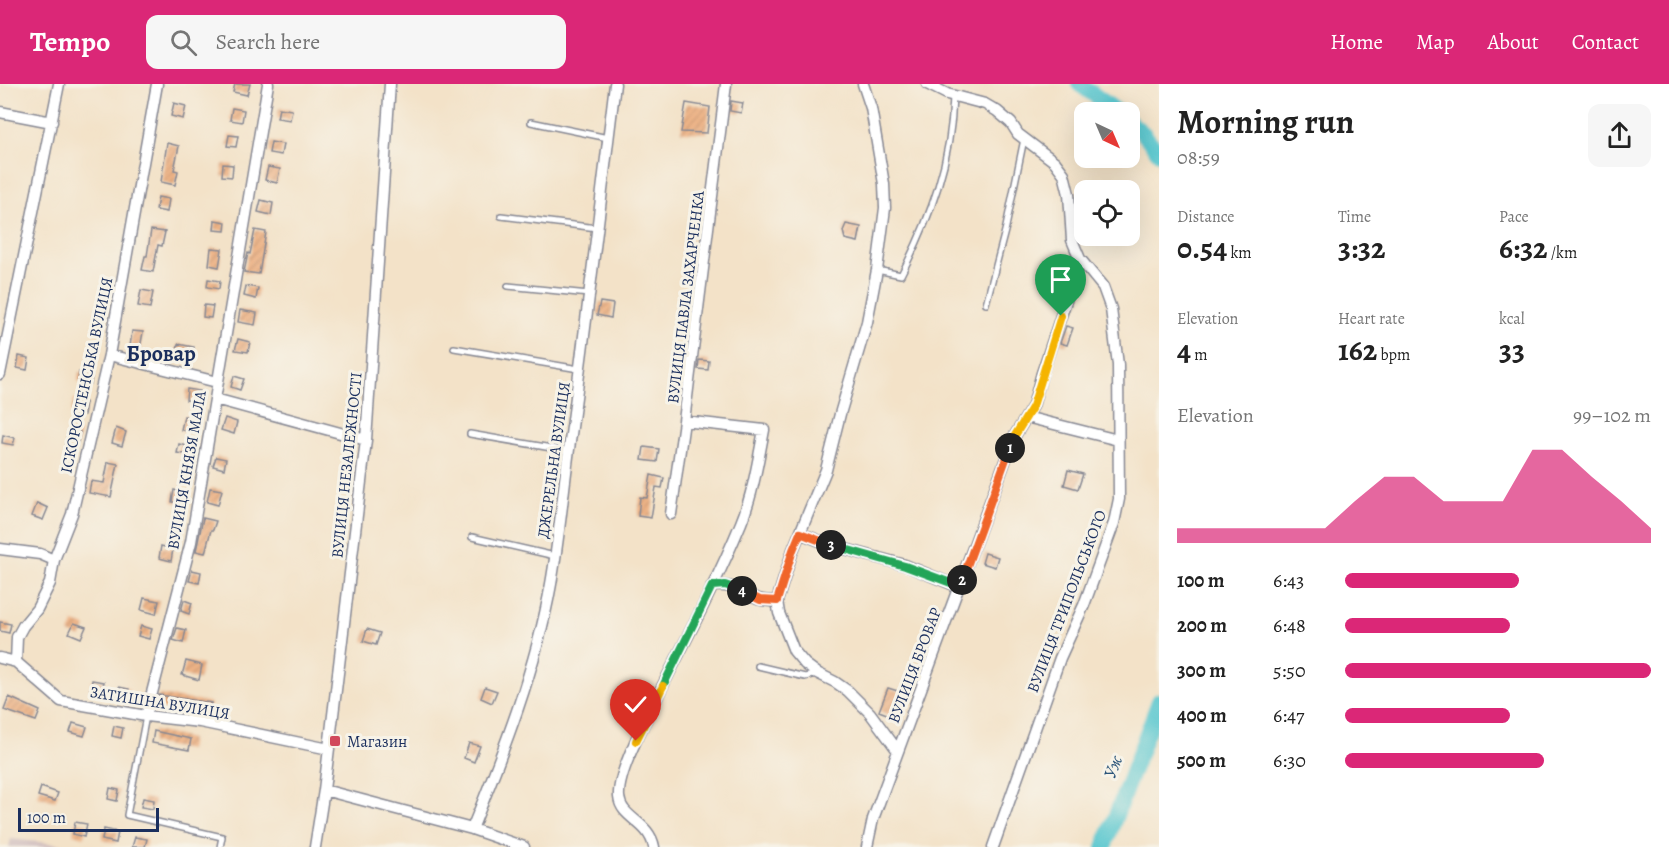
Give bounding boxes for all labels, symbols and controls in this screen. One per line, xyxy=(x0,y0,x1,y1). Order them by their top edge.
search box xyxy=(146,15,566,69)
text: Tempo xyxy=(30,23,110,61)
icon: search xyxy=(167,26,200,59)
text: Search here xyxy=(215,27,320,57)
text: Home xyxy=(1330,28,1383,56)
text: Map xyxy=(1416,28,1454,56)
text: About xyxy=(1487,28,1539,56)
text: Contact xyxy=(1572,28,1639,56)
text: Morning run xyxy=(1177,99,1354,144)
north arrow xyxy=(1074,102,1140,168)
map controls xyxy=(1074,102,1140,246)
button: share xyxy=(1588,104,1651,167)
text: 08:59 xyxy=(1177,144,1220,171)
button: locate xyxy=(1074,180,1140,246)
street label: ВУЛИЦЯ ПАВЛА ЗАХАРЧЕНКА xyxy=(662,189,710,405)
text: Distance xyxy=(1177,206,1234,228)
text: Time xyxy=(1338,206,1371,228)
text: Pace xyxy=(1499,206,1529,228)
text: 0.54 xyxy=(1177,228,1227,268)
text: 3:32 xyxy=(1338,228,1385,268)
text: 6:32 xyxy=(1499,228,1548,268)
text: km xyxy=(1227,242,1252,264)
text: /km xyxy=(1548,242,1577,264)
pin xyxy=(1035,254,1086,316)
icon: arrive xyxy=(1044,263,1077,296)
street label: ІСКОРОСТЕНСЬКА ВУЛИЦЯ xyxy=(55,275,119,475)
text: Elevation xyxy=(1177,308,1238,330)
text: Heart rate xyxy=(1338,308,1405,330)
text: kcal xyxy=(1499,308,1525,330)
text: 4 xyxy=(1177,330,1191,370)
text: 162 xyxy=(1338,330,1377,370)
text: 33 xyxy=(1499,330,1525,370)
district label: Бровар xyxy=(126,339,196,369)
text: m xyxy=(1191,344,1208,366)
text: bpm xyxy=(1377,344,1410,366)
street label: ВУЛИЦЯ НЕЗАЛЕЖНОСТІ xyxy=(326,371,368,559)
street label: ДЖЕРЕЛЬНА ВУЛИЦЯ xyxy=(532,380,576,540)
street label: ВУЛИЦЯ КНЯЗЯ МАЛА xyxy=(162,388,212,551)
text: Elevation xyxy=(1177,402,1254,429)
text: 99–102 m xyxy=(1573,402,1651,429)
pin: 1 xyxy=(995,433,1025,463)
text: 1 xyxy=(1007,437,1013,459)
street label: ВУЛИЦЯ ТРИПОЛЬСЬКОГО xyxy=(1022,507,1112,696)
pin: 3 xyxy=(816,530,846,560)
text: 3 xyxy=(828,534,834,556)
pin: 2 xyxy=(947,565,977,595)
text: 100 m xyxy=(1177,567,1225,594)
text: 6:43 xyxy=(1273,567,1304,594)
text: 2 xyxy=(958,569,966,591)
pin: 4 xyxy=(727,576,757,606)
text: 4 xyxy=(738,580,746,602)
street label: ВУЛИЦЯ БРОВАР xyxy=(883,604,947,726)
text: 200 m xyxy=(1177,612,1227,639)
text: 6:48 xyxy=(1273,612,1306,639)
text: 300 m xyxy=(1177,657,1226,684)
text: 5:50 xyxy=(1273,657,1306,684)
pin xyxy=(610,679,661,741)
street label: ЗАТИШНА ВУЛИЦЯ xyxy=(88,681,232,725)
icon: check xyxy=(619,688,652,721)
text: 400 m xyxy=(1177,702,1227,729)
text: 6:47 xyxy=(1273,702,1304,729)
place label: Магазин xyxy=(347,731,407,753)
marker: Магазин xyxy=(328,734,342,748)
text: 500 m xyxy=(1177,747,1226,774)
text: 6:30 xyxy=(1273,747,1306,774)
water label: Уж xyxy=(1098,751,1129,782)
scale bar xyxy=(18,805,159,832)
text: 100 m xyxy=(27,807,66,829)

